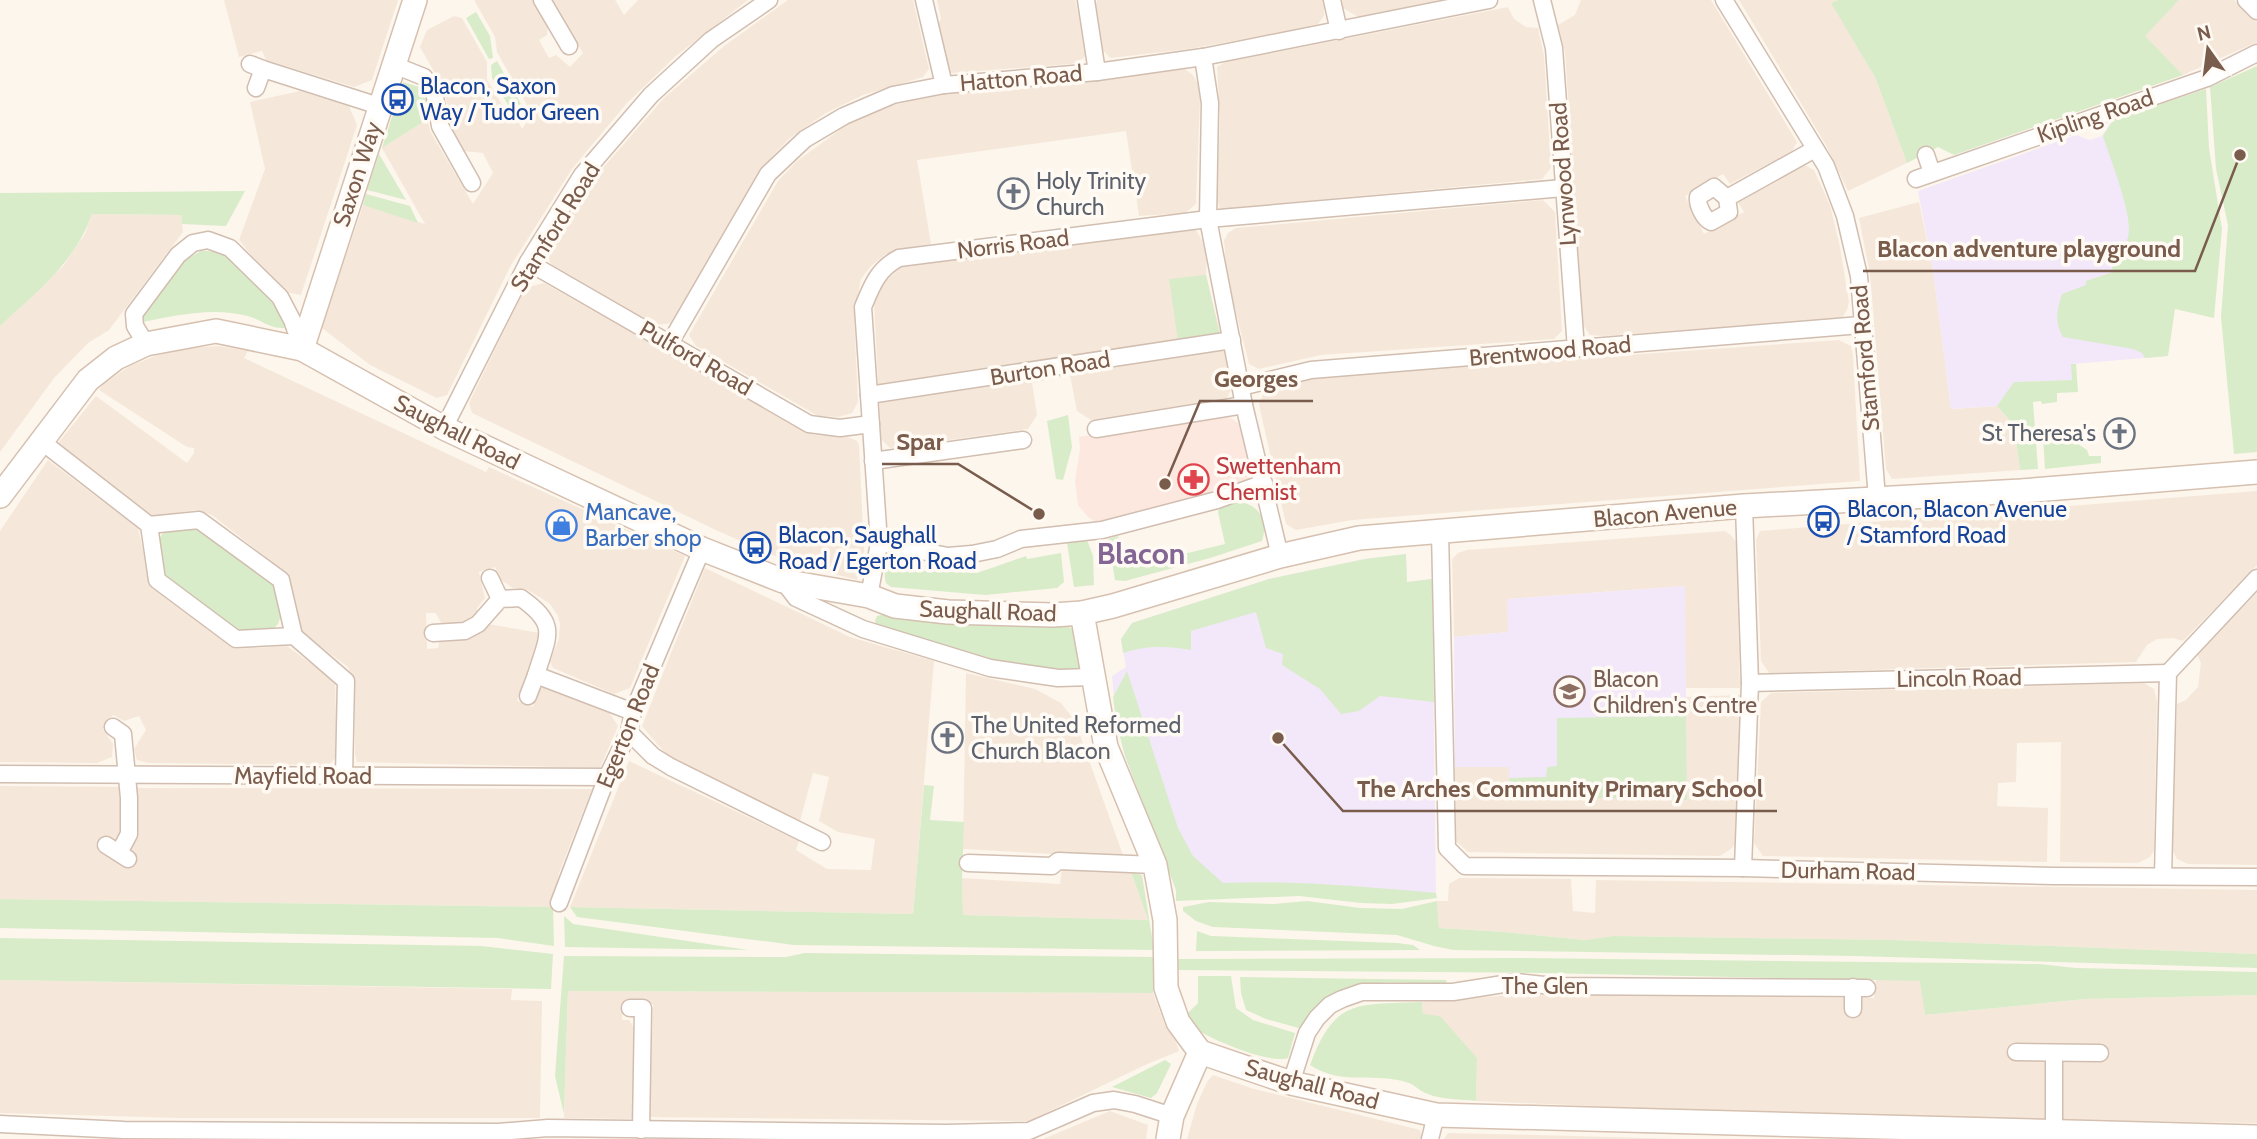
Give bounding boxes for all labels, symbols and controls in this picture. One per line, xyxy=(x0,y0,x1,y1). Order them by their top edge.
north arrow xyxy=(2173,14,2243,84)
text: N xyxy=(2195,20,2213,46)
street label: Hatton Road xyxy=(959,59,1083,97)
place label: Blacon, Saxon Way / Tudor Green xyxy=(420,72,600,126)
bus stop icon: Blacon, Saxon Way / Tudor Green xyxy=(380,82,414,116)
street label: Kipling Road xyxy=(2033,83,2157,149)
street label: Lynwood Road xyxy=(1544,101,1582,247)
street label: Saxon Way xyxy=(327,118,387,230)
street label: Stamford Road xyxy=(504,157,606,297)
place label: Holy Trinity Church xyxy=(1036,167,1146,221)
church icon: Holy Trinity Church xyxy=(996,177,1030,211)
street label: Norris Road xyxy=(955,223,1071,265)
callout: Blacon adventure playground xyxy=(1863,226,2195,271)
text: Blacon adventure playground xyxy=(1877,234,2181,263)
street label: Stamford Road xyxy=(1845,284,1885,432)
street label: Pulford Road xyxy=(635,315,757,401)
street label: Brentwood Road xyxy=(1468,330,1632,372)
street label: Burton Road xyxy=(988,345,1112,391)
callout: Georges xyxy=(1200,356,1313,401)
text: Georges xyxy=(1214,364,1298,393)
street label: Saughall Road xyxy=(389,388,525,476)
church icon: St Theresa's xyxy=(2102,416,2136,450)
callout: Spar xyxy=(882,419,958,464)
place label: St Theresa's xyxy=(1982,419,2096,447)
text: Spar xyxy=(896,427,944,456)
place label: Swettenham Chemist xyxy=(1216,452,1341,506)
pharmacy icon: Swettenham Chemist xyxy=(1176,462,1210,496)
street label: Blacon Avenue xyxy=(1592,493,1738,533)
place label: Blacon, Blacon Avenue / Stamford Road xyxy=(1846,495,2067,549)
place label: Mancave, Barber shop xyxy=(585,498,702,552)
bus stop icon: Blacon, Blacon Avenue / Stamford Road xyxy=(1807,505,1841,539)
shop icon: Mancave, Barber shop xyxy=(545,508,579,542)
place label: Blacon, Saughall Road / Egerton Road xyxy=(778,521,977,575)
bus stop icon: Blacon, Saughall Road / Egerton Road xyxy=(738,531,772,565)
district label: Blacon xyxy=(1097,535,1185,572)
street label: Saughall Road xyxy=(919,595,1057,627)
street label: Egerton Road xyxy=(590,660,666,792)
street label: Lincoln Road xyxy=(1896,663,2022,693)
place label: Blacon Children's Centre xyxy=(1593,665,1757,719)
school or university icon: Blacon Children's Centre xyxy=(1553,675,1587,709)
place label: The United Reformed Church Blacon xyxy=(971,711,1181,765)
church icon: The United Reformed Church Blacon xyxy=(931,721,965,755)
street label: Mayfield Road xyxy=(234,762,372,790)
callout: The Arches Community Primary School xyxy=(1343,766,1777,811)
text: The Arches Community Primary School xyxy=(1357,774,1763,803)
street label: Durham Road xyxy=(1780,856,1916,886)
street label: The Glen xyxy=(1502,972,1588,1000)
street label: Saughall Road xyxy=(1242,1053,1382,1115)

